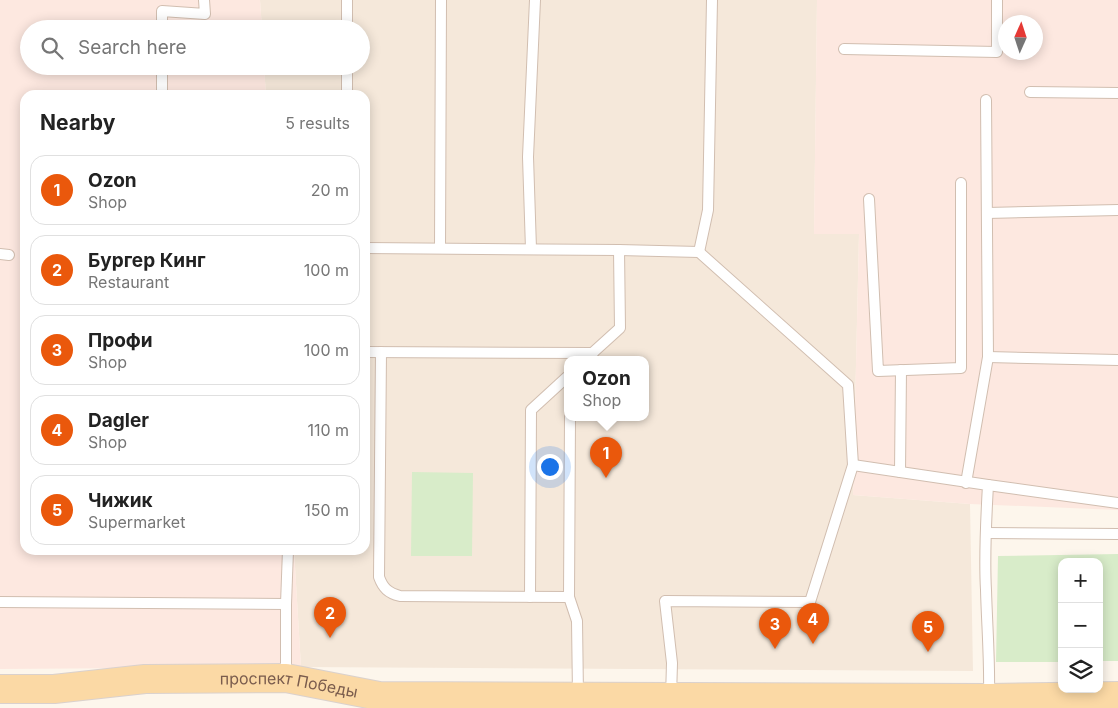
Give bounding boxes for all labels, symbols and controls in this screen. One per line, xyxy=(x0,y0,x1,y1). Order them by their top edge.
north arrow xyxy=(998,15,1043,60)
search box xyxy=(20,20,370,75)
icon: search xyxy=(38,34,66,62)
text: Search here xyxy=(78,36,187,59)
text: Nearby xyxy=(40,110,115,135)
text: 5 results xyxy=(285,113,350,133)
text: Ozon xyxy=(88,169,137,192)
text: 1 xyxy=(54,180,60,200)
text: 20 m xyxy=(311,180,349,200)
text: Shop xyxy=(88,192,127,212)
text: Бургер Кинг xyxy=(88,249,206,272)
text: 2 xyxy=(52,260,62,280)
text: 100 m xyxy=(304,260,349,280)
text: Restaurant xyxy=(88,272,169,292)
text: Профи xyxy=(88,329,153,352)
text: 3 xyxy=(52,340,62,360)
text: 100 m xyxy=(304,340,349,360)
text: Shop xyxy=(88,352,127,372)
popup xyxy=(564,356,649,421)
text: Ozon xyxy=(582,367,631,390)
text: Shop xyxy=(582,390,621,410)
text: Dagler xyxy=(88,409,149,432)
text: 4 xyxy=(52,420,62,440)
text: 110 m xyxy=(307,420,349,440)
text: Shop xyxy=(88,432,127,452)
pin: 1 xyxy=(590,437,622,478)
your location xyxy=(537,454,563,480)
text: Чижик xyxy=(88,489,153,512)
text: 5 xyxy=(52,500,62,520)
text: 150 m xyxy=(304,500,349,520)
text: Supermarket xyxy=(88,512,185,532)
map controls xyxy=(1058,558,1103,693)
button: + xyxy=(1058,558,1103,603)
pin: 2 xyxy=(314,597,346,638)
pin: 4 xyxy=(797,603,829,644)
button: − xyxy=(1058,603,1103,648)
pin: 3 xyxy=(759,608,791,649)
pin: 5 xyxy=(912,611,944,652)
button: layers xyxy=(1058,648,1103,693)
street label: проспект Победы xyxy=(220,668,360,702)

